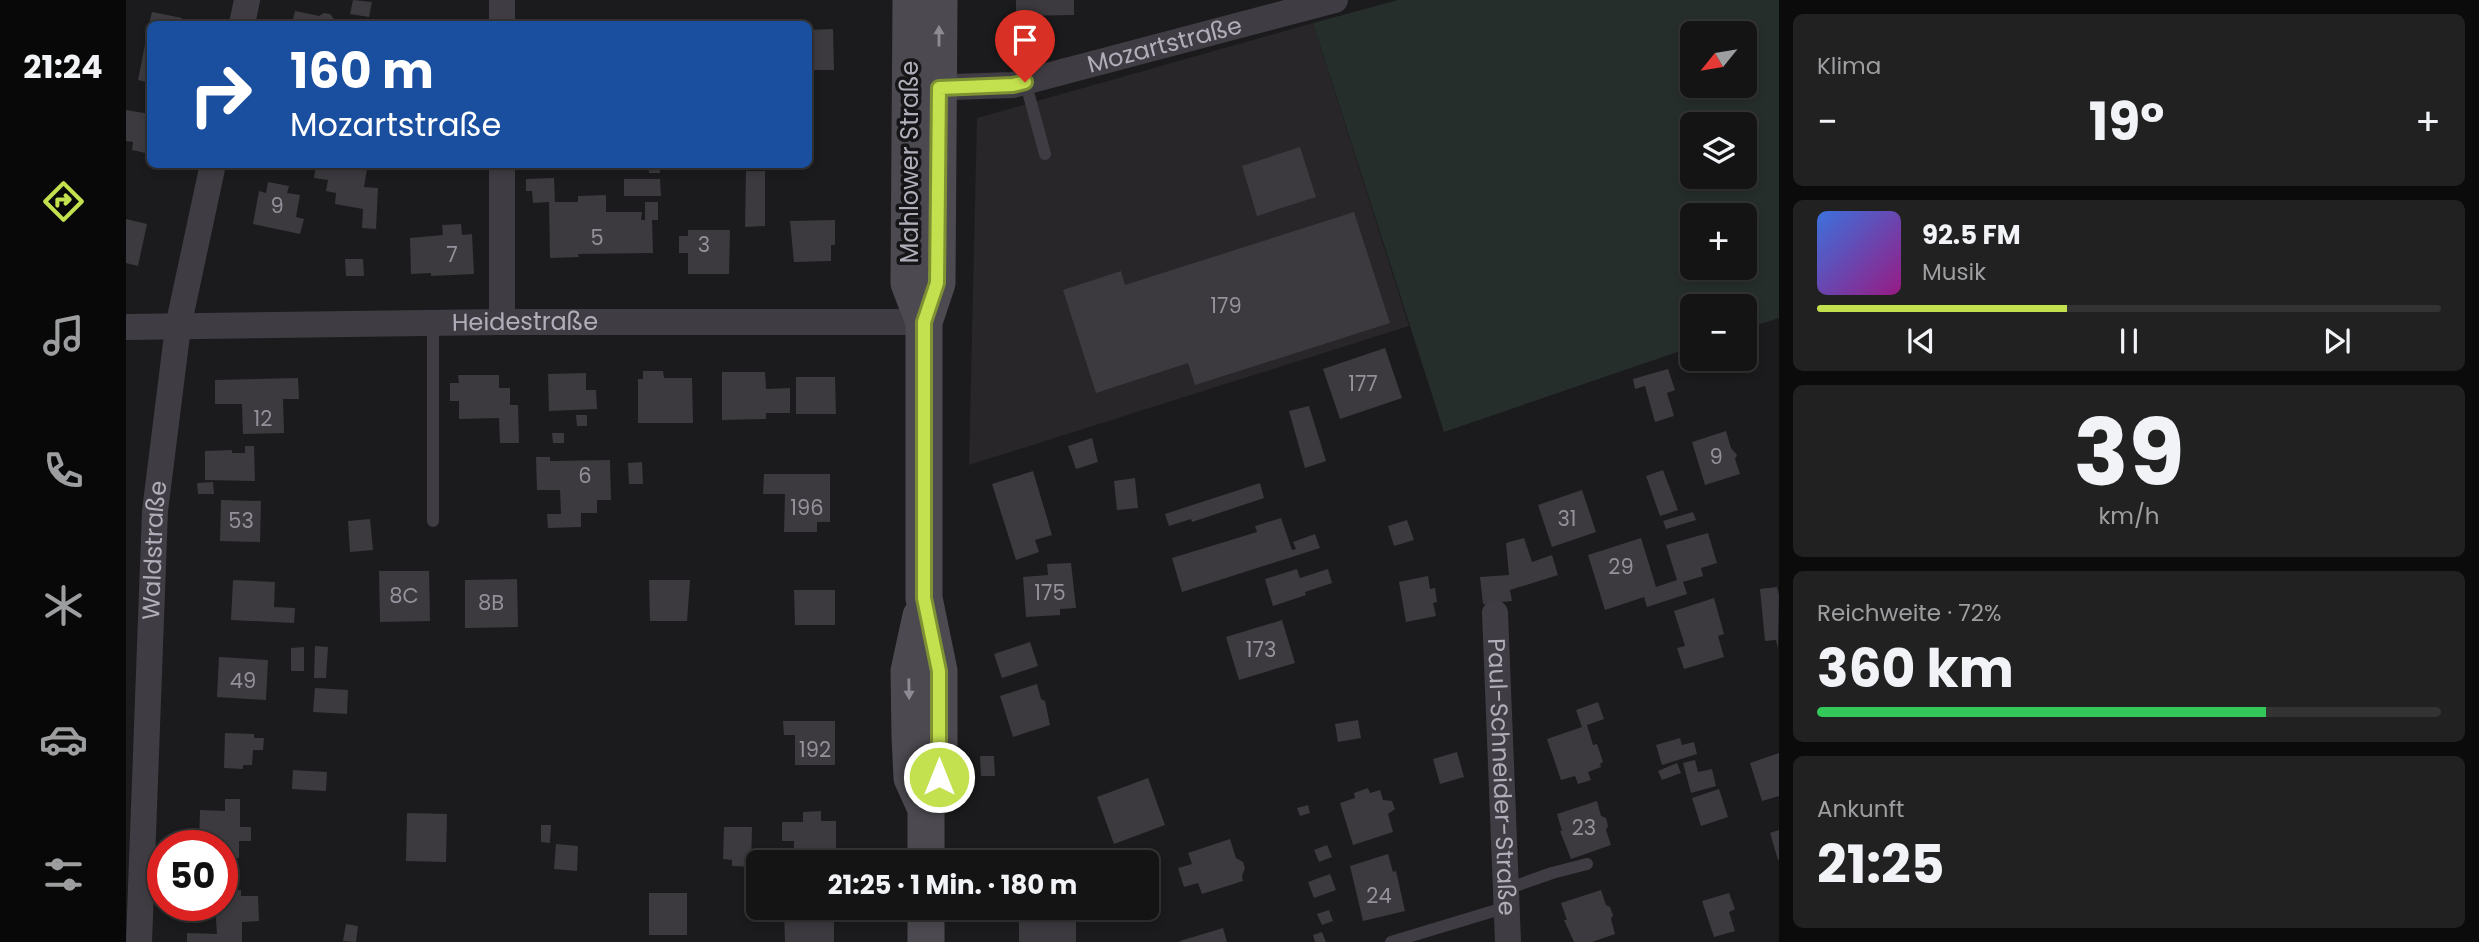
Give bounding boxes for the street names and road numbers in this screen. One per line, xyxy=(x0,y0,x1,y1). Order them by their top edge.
street label: Mozartstraße xyxy=(1084,8,1246,81)
street label: Mahlower Straße xyxy=(893,61,926,263)
street label: Heidestraße xyxy=(452,305,598,339)
street label: Waldstraße xyxy=(134,479,175,621)
street label: Paul-Schneider-Straße xyxy=(1480,638,1524,916)

